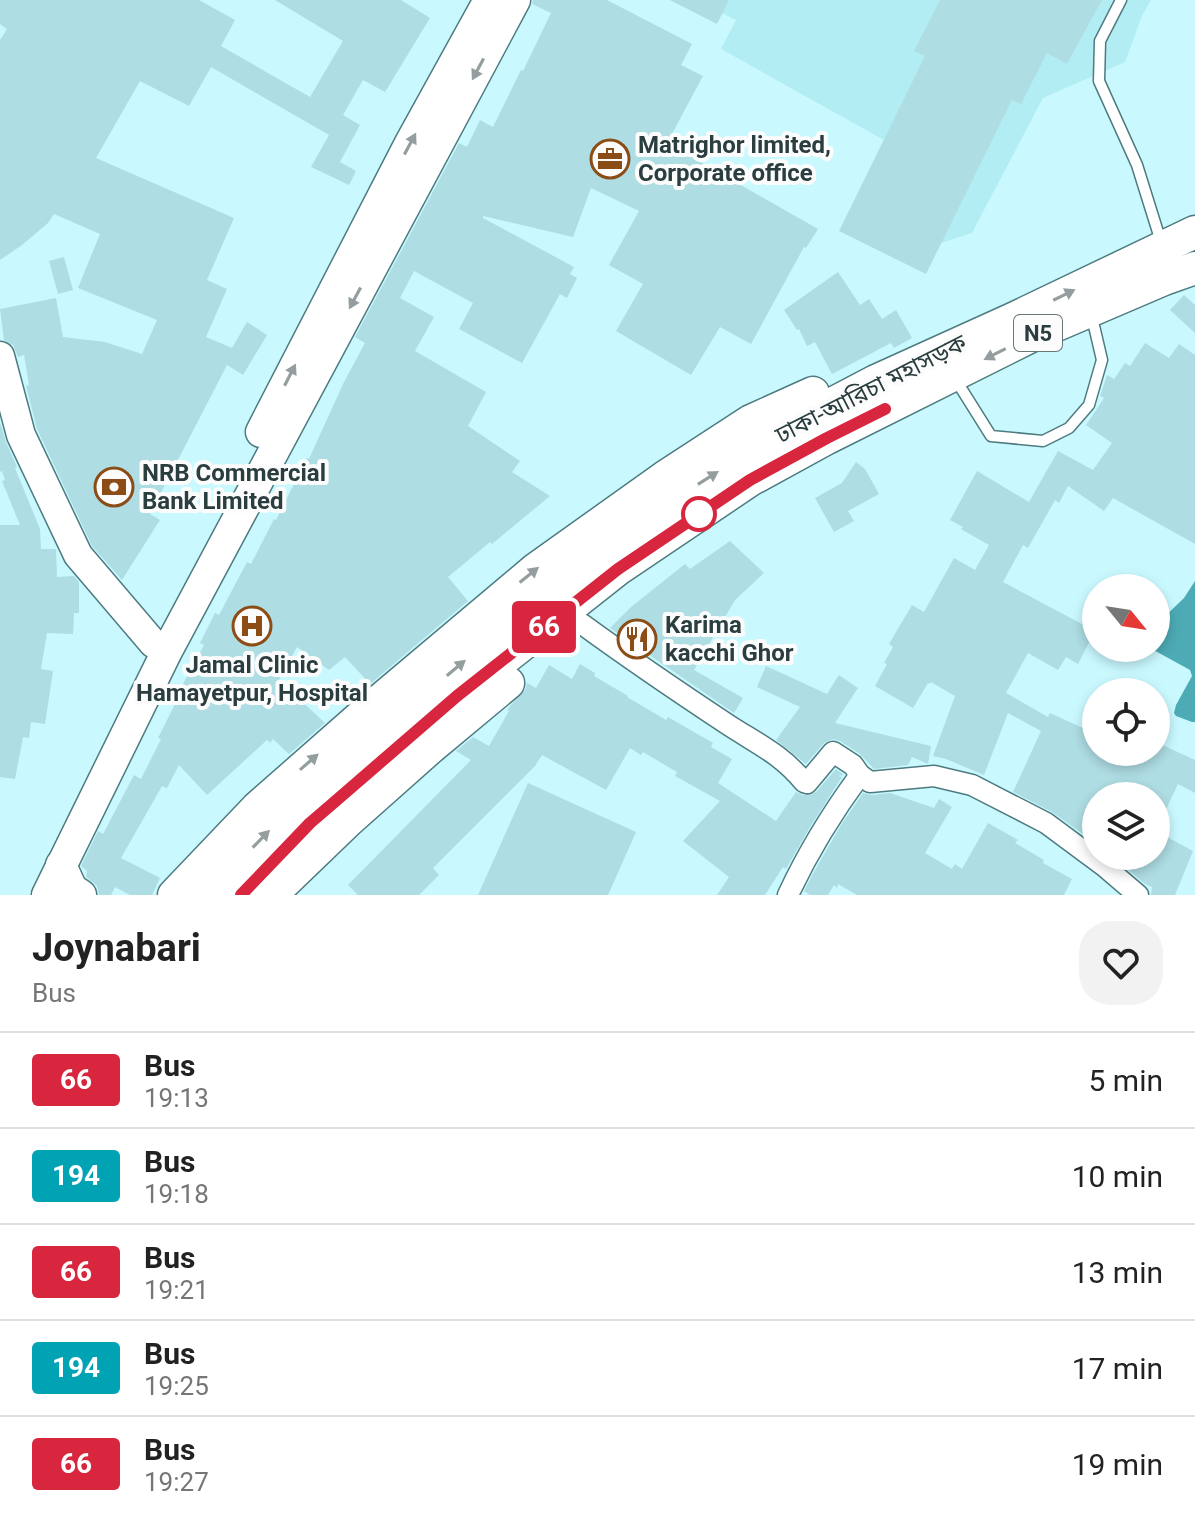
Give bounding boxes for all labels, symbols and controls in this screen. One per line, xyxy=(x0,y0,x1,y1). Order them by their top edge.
one-way arrow xyxy=(471,57,485,80)
place label: Matrighor limited, Corporate office xyxy=(638,131,831,187)
one-way arrow xyxy=(402,133,416,155)
office icon: Matrighor limited, Corporate office xyxy=(589,138,631,180)
one-way arrow xyxy=(349,287,363,309)
one-way arrow xyxy=(1052,288,1075,302)
road number: N5 xyxy=(1014,315,1062,351)
street label: ঢাকা-আরিচা মহাসড়ক xyxy=(770,328,972,450)
one-way arrow xyxy=(984,348,1007,361)
one-way arrow xyxy=(284,363,297,386)
place label: NRB Commercial Bank Limited xyxy=(142,459,326,515)
bank icon: NRB Commercial Bank Limited xyxy=(93,466,135,508)
one-way arrow xyxy=(698,470,719,485)
unlabelled marker xyxy=(682,497,716,531)
one-way arrow xyxy=(519,568,539,584)
north arrow xyxy=(1082,574,1170,662)
map controls xyxy=(1082,574,1170,870)
line badge: 66 xyxy=(508,601,580,653)
hospital icon: Jamal Clinic Hamayetpur, Hospital xyxy=(231,605,273,647)
text: 66 xyxy=(528,610,560,643)
place label: Karima kacchi Ghor xyxy=(665,611,794,667)
restaurant icon: Karima kacchi Ghor xyxy=(616,618,658,660)
place label: Jamal Clinic Hamayetpur, Hospital xyxy=(136,651,368,707)
one-way arrow xyxy=(446,660,466,677)
button: locate xyxy=(1082,678,1170,766)
one-way arrow xyxy=(299,754,319,771)
button: layers xyxy=(1082,782,1170,870)
one-way arrow xyxy=(252,830,270,849)
button: heart xyxy=(1079,921,1163,1005)
text: Joynabari xyxy=(32,926,201,970)
text: Bus xyxy=(32,978,76,1008)
text: Bus xyxy=(144,1048,195,1083)
text: 66 xyxy=(60,1063,92,1096)
text: 5 min xyxy=(1089,1063,1163,1098)
text: 19:13 xyxy=(144,1083,209,1113)
text: Bus xyxy=(144,1144,195,1179)
text: 194 xyxy=(52,1159,100,1192)
text: 10 min xyxy=(1072,1159,1163,1194)
text: 19:18 xyxy=(144,1179,209,1209)
text: Bus xyxy=(144,1240,195,1275)
text: 66 xyxy=(60,1255,92,1288)
text: 13 min xyxy=(1072,1255,1163,1290)
text: 19:21 xyxy=(144,1275,209,1305)
text: Bus xyxy=(144,1336,195,1371)
text: 194 xyxy=(52,1351,100,1384)
text: 17 min xyxy=(1072,1351,1163,1386)
text: 19:25 xyxy=(144,1371,209,1401)
text: Bus xyxy=(144,1432,195,1467)
text: 66 xyxy=(60,1447,92,1480)
text: 19 min xyxy=(1072,1447,1163,1482)
text: 19:27 xyxy=(144,1467,209,1497)

